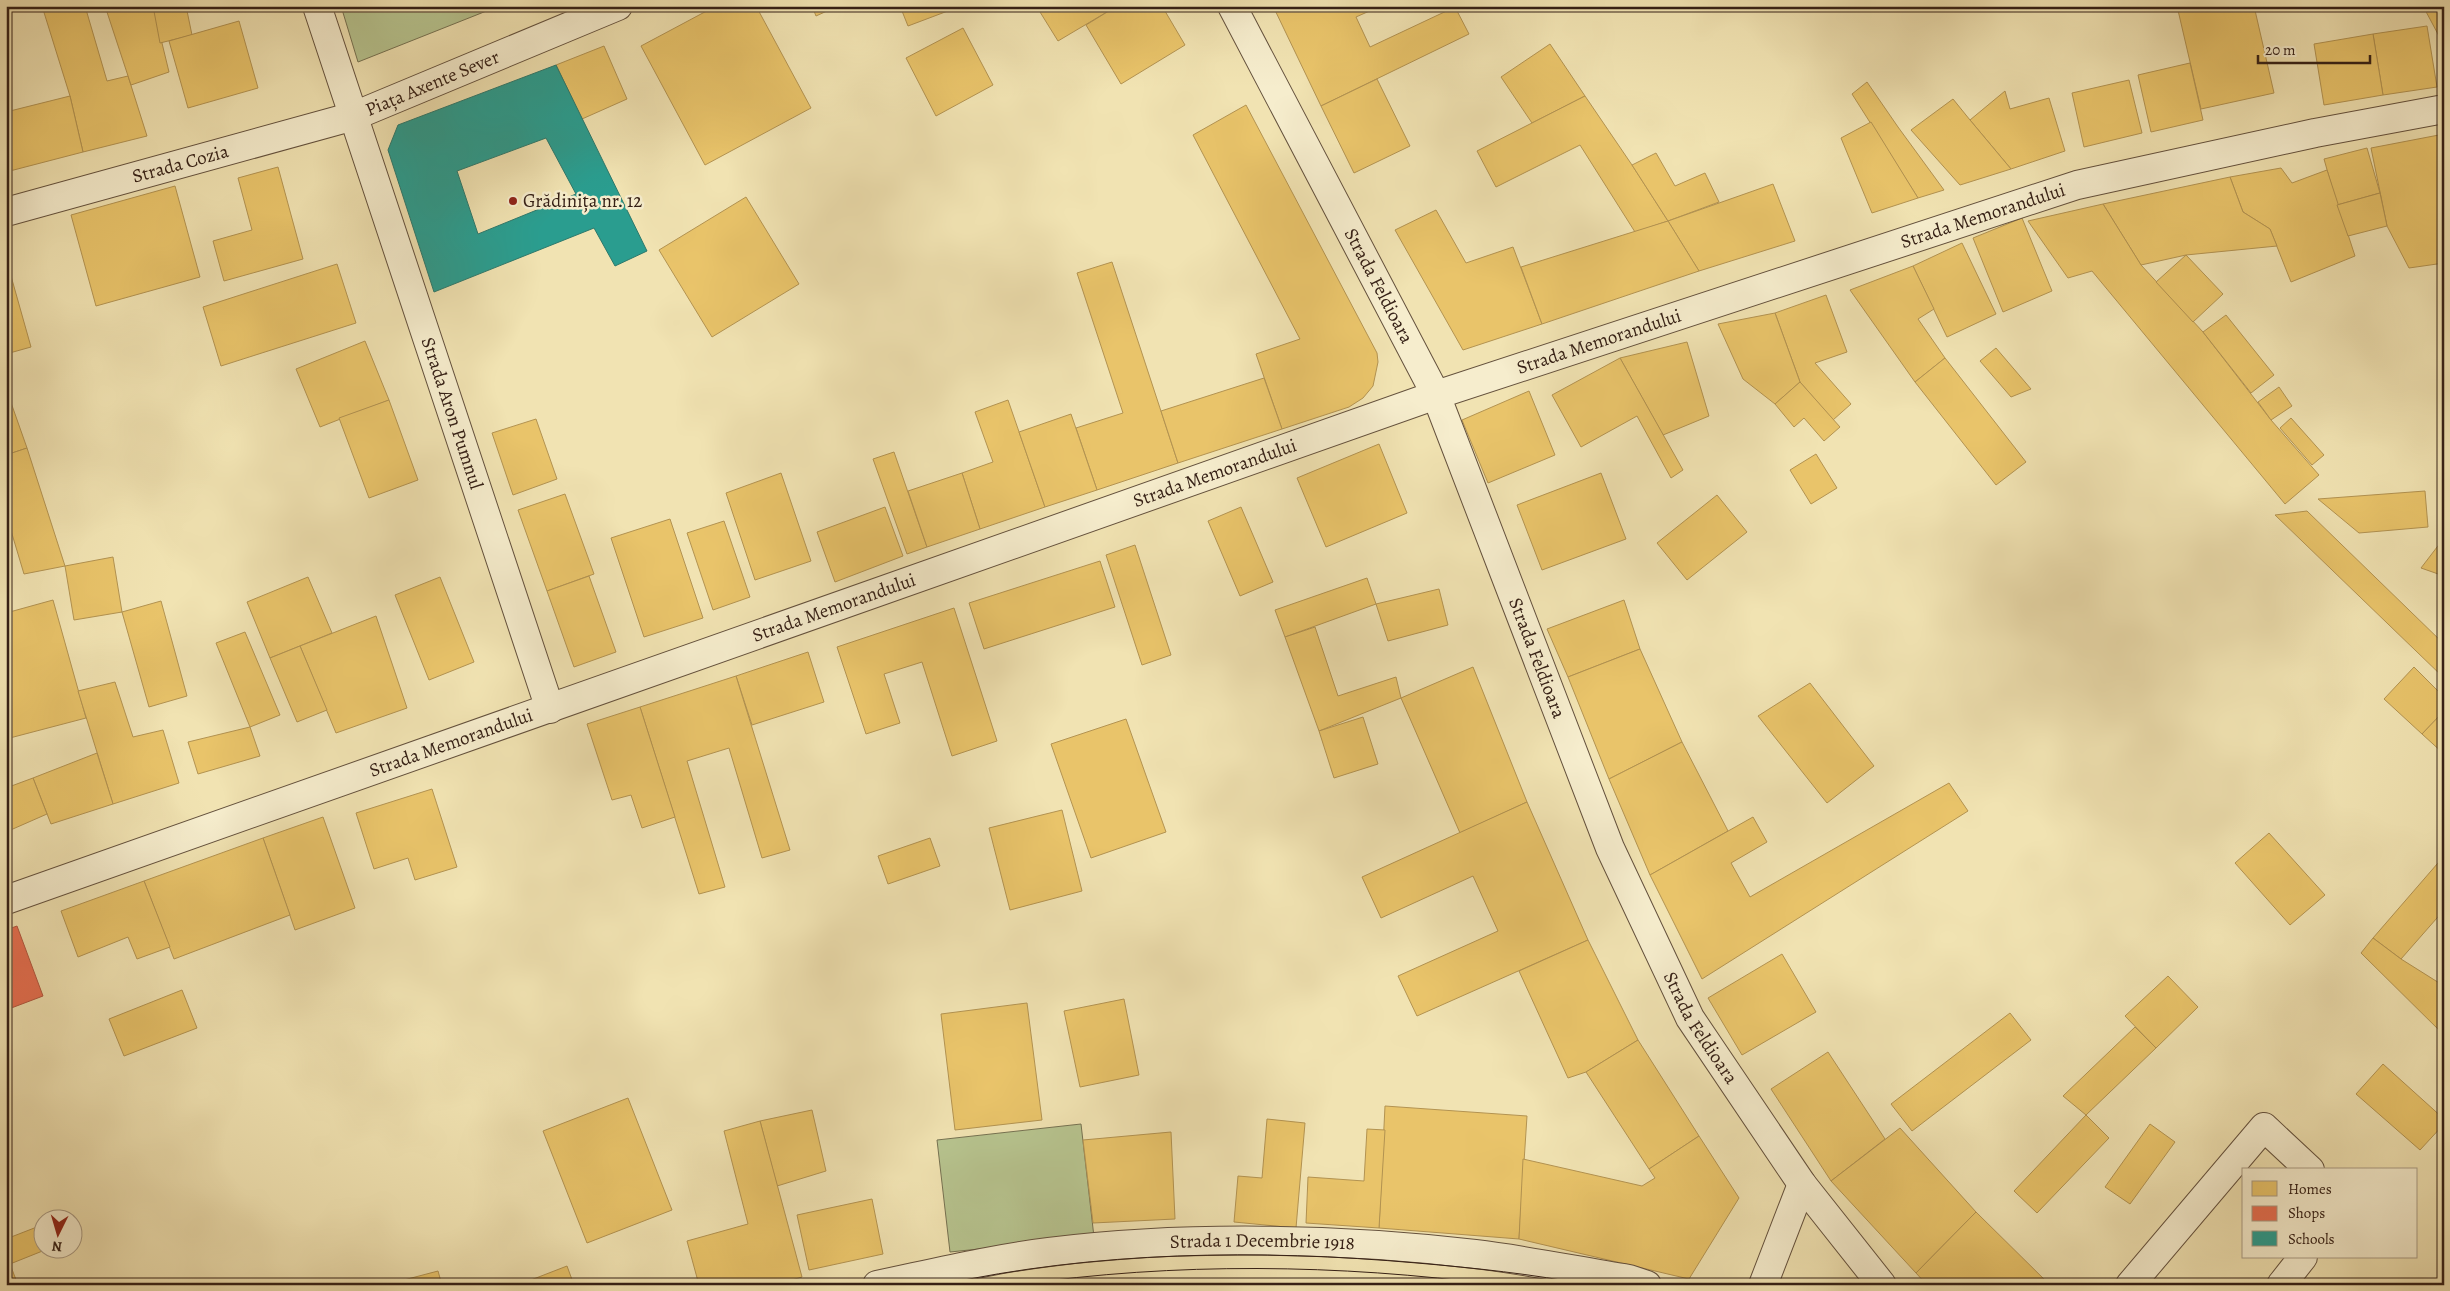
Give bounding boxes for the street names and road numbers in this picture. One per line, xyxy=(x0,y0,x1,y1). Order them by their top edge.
street label: Piața Axente Sever xyxy=(362,44,503,123)
street label: Strada Cozia xyxy=(129,138,232,190)
street label: Strada Memorandului xyxy=(1897,177,2069,255)
street label: Strada Feldioara xyxy=(1338,224,1420,348)
street label: Strada Memorandului xyxy=(1513,303,1685,381)
street label: Strada Aron Pumnul xyxy=(415,334,489,493)
street label: Strada Memorandului xyxy=(1130,432,1300,514)
street label: Strada Memorandului xyxy=(749,567,919,648)
street label: Strada Feldioara xyxy=(1502,594,1572,722)
street label: Strada Memorandului xyxy=(366,702,536,784)
street label: Strada Feldioara xyxy=(1657,967,1744,1089)
street label: Strada 1 Decembrie 1918 xyxy=(1169,1228,1355,1257)

